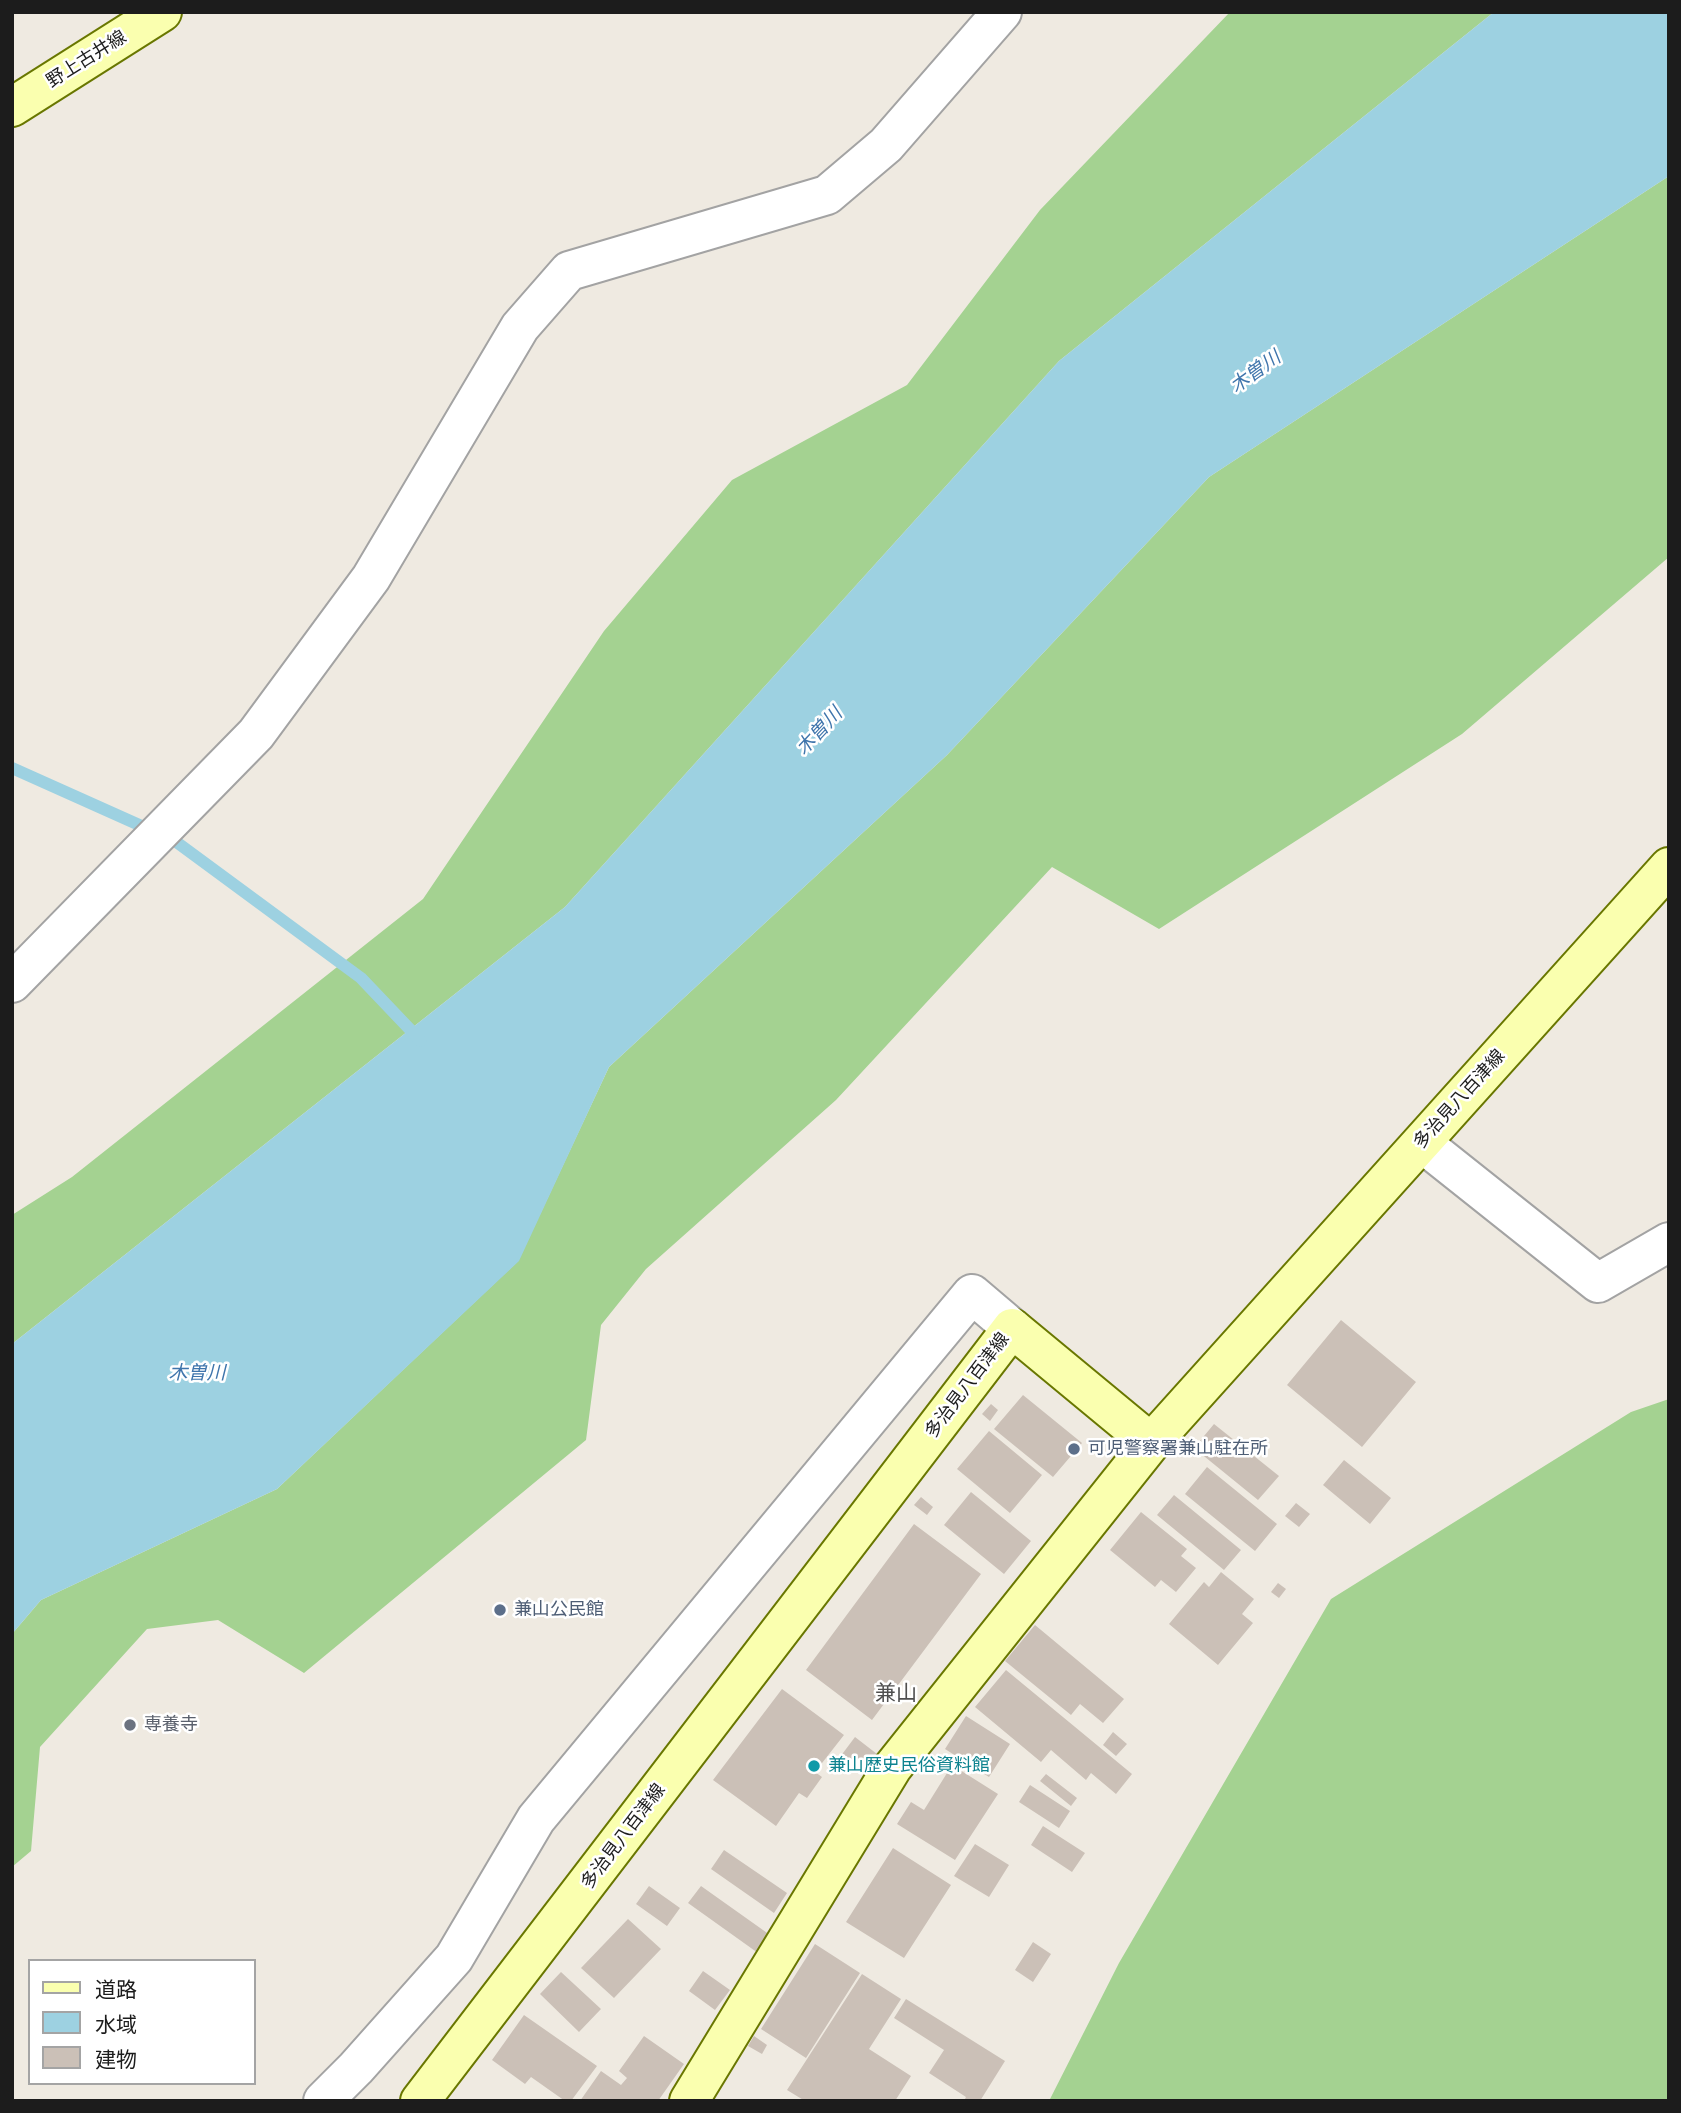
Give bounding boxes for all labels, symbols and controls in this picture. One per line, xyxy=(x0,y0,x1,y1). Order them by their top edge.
street label: 野上古井線 xyxy=(43,27,131,93)
water label: 木曽川 xyxy=(1226,347,1286,399)
water label: 木曽川 xyxy=(792,703,848,761)
street label: 多治見八百津線 xyxy=(1410,1046,1510,1154)
street label: 多治見八百津線 xyxy=(921,1329,1015,1443)
water label: 木曽川 xyxy=(169,1363,225,1385)
place label: 可児警察署兼山駐在所 xyxy=(1088,1438,1268,1460)
marker: 可児警察署兼山駐在所 xyxy=(1066,1441,1082,1457)
place label: 兼山公民館 xyxy=(514,1599,604,1621)
marker: 兼山公民館 xyxy=(492,1602,508,1618)
district label: 兼山 xyxy=(875,1682,917,1708)
place label: 専養寺 xyxy=(144,1714,198,1736)
marker: 専養寺 xyxy=(122,1717,138,1733)
place label: 兼山歴史民俗資料館 xyxy=(828,1755,990,1777)
marker: 兼山歴史民俗資料館 xyxy=(806,1758,822,1774)
street label: 多治見八百津線 xyxy=(577,1780,671,1894)
legend xyxy=(28,1959,256,2085)
text: 道路 xyxy=(95,1978,137,2002)
text: 水域 xyxy=(95,2013,137,2037)
text: 建物 xyxy=(95,2048,137,2072)

